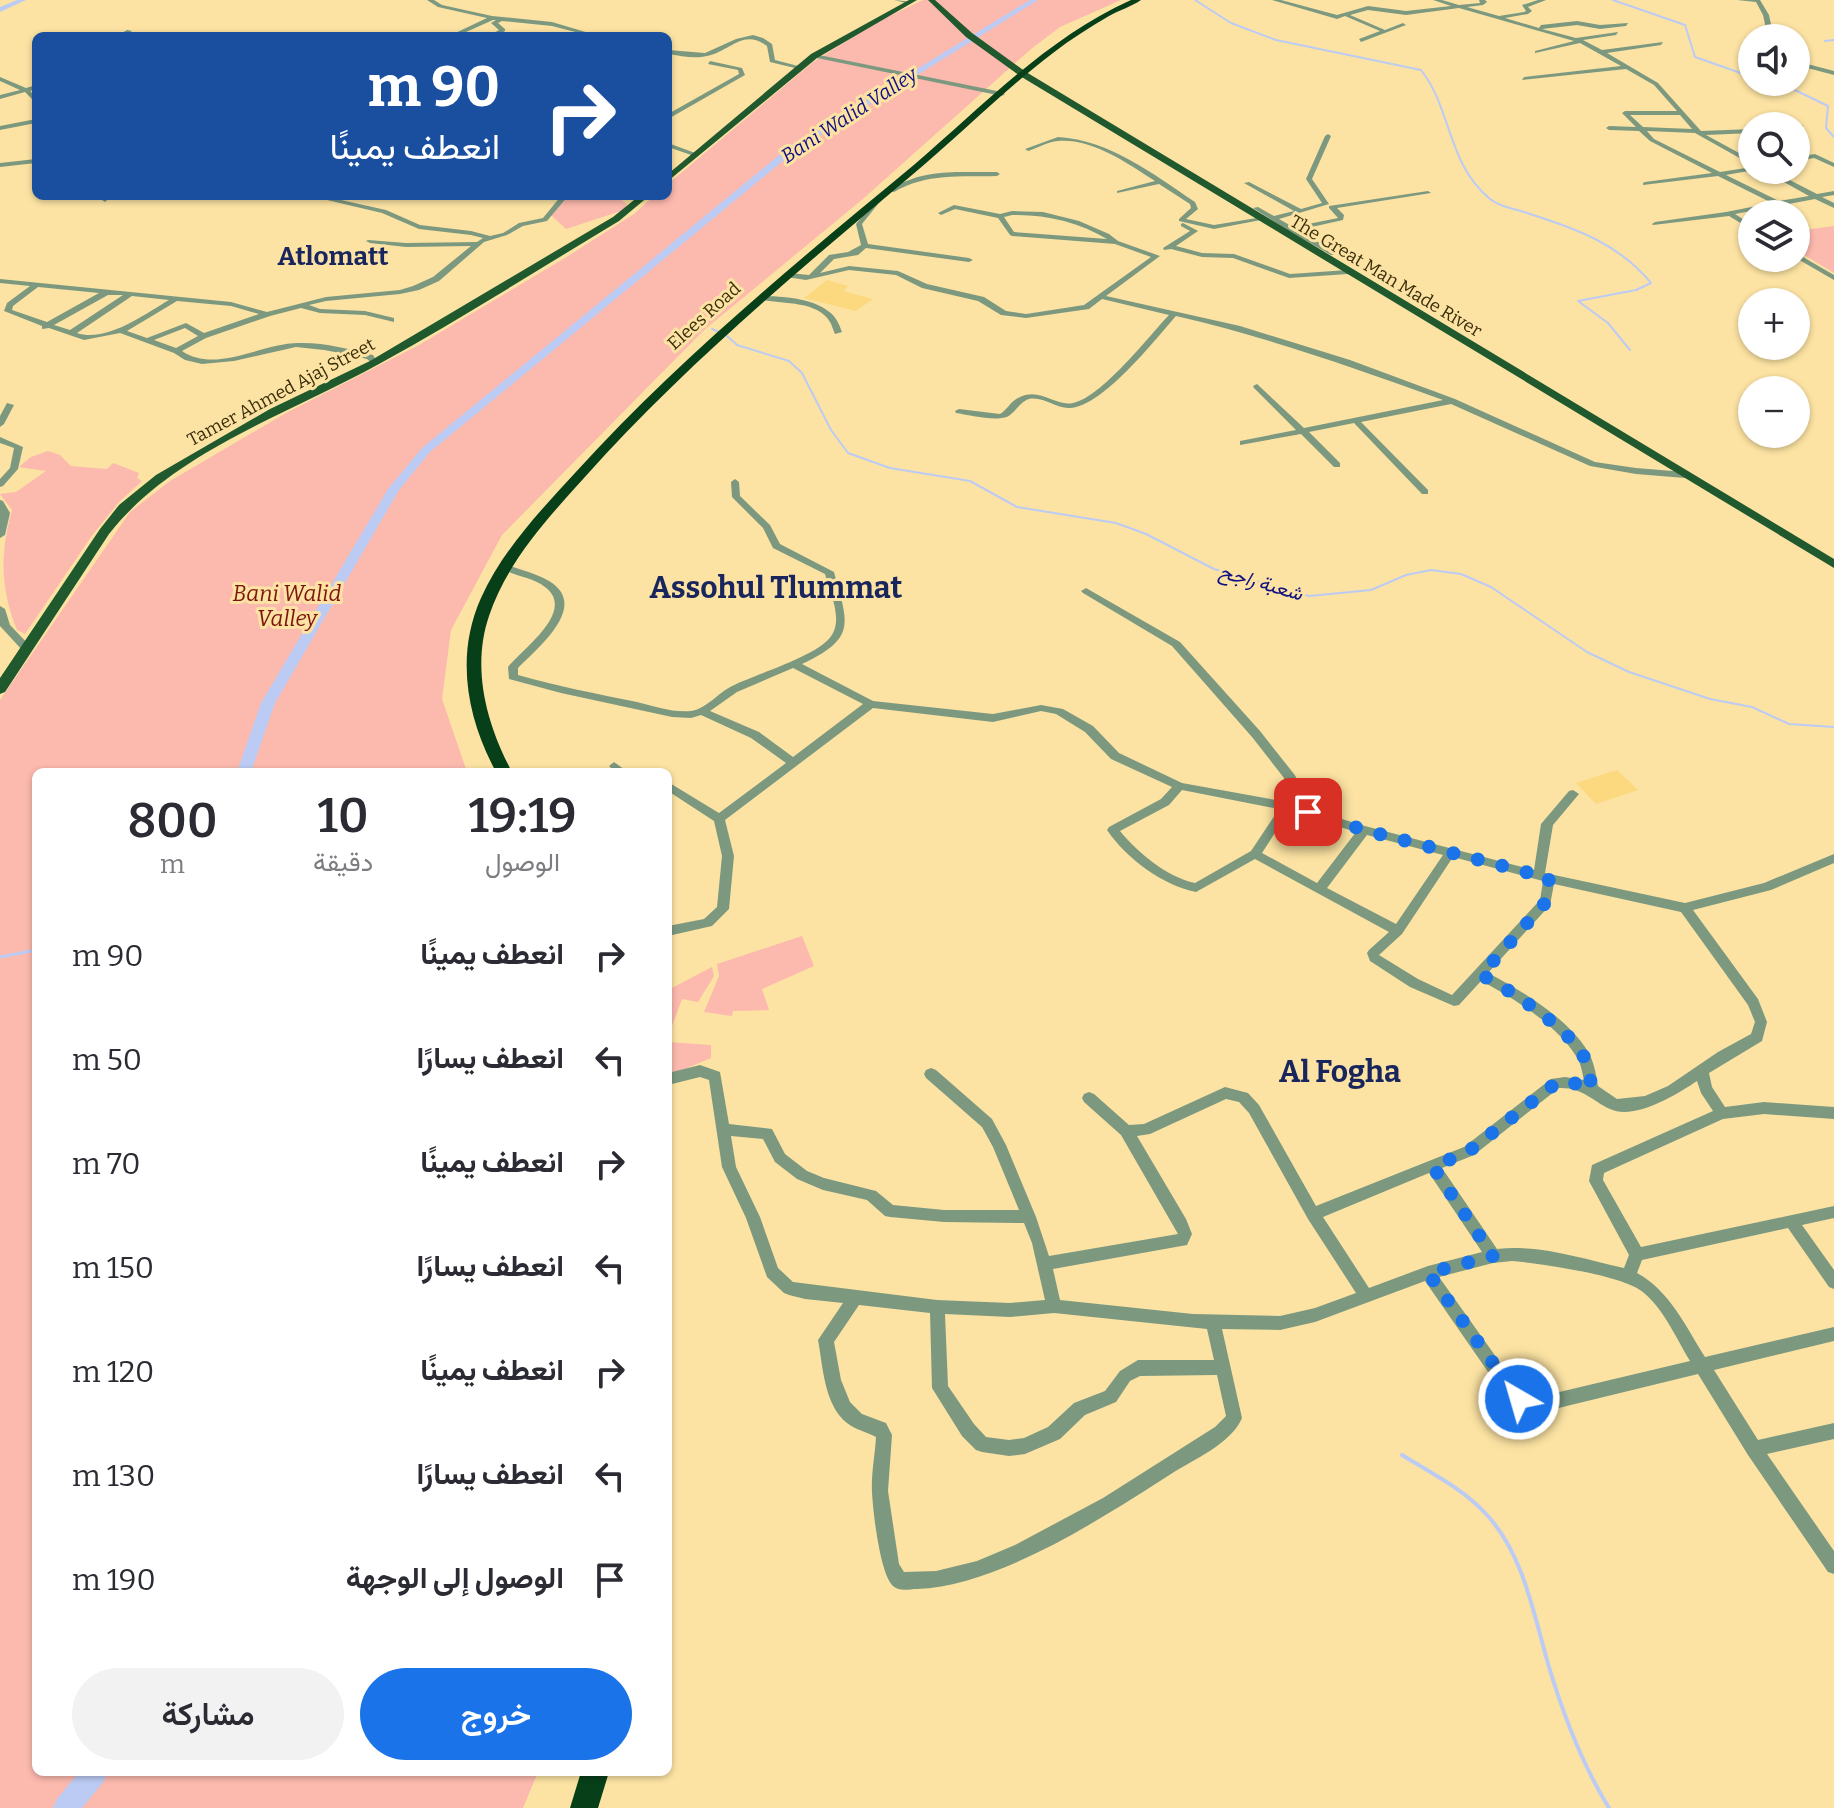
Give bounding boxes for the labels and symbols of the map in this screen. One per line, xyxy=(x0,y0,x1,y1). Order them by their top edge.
water label: Bani Walid Valley xyxy=(776,61,923,168)
street label: The Great Man Made River xyxy=(1286,210,1486,342)
district label: Atlomatt xyxy=(277,241,389,272)
street label: Elees Road xyxy=(663,277,745,354)
street label: Tamer Ahmed Ajaj Street xyxy=(183,333,379,451)
water label: شعبة راجح xyxy=(1216,559,1307,608)
district label: Assohul Tlummat xyxy=(650,570,903,606)
park label: Bani Walid Valley xyxy=(233,580,342,632)
pin xyxy=(1274,778,1342,846)
district label: Al Fogha xyxy=(1279,1054,1401,1090)
position arrow xyxy=(1477,1357,1561,1441)

